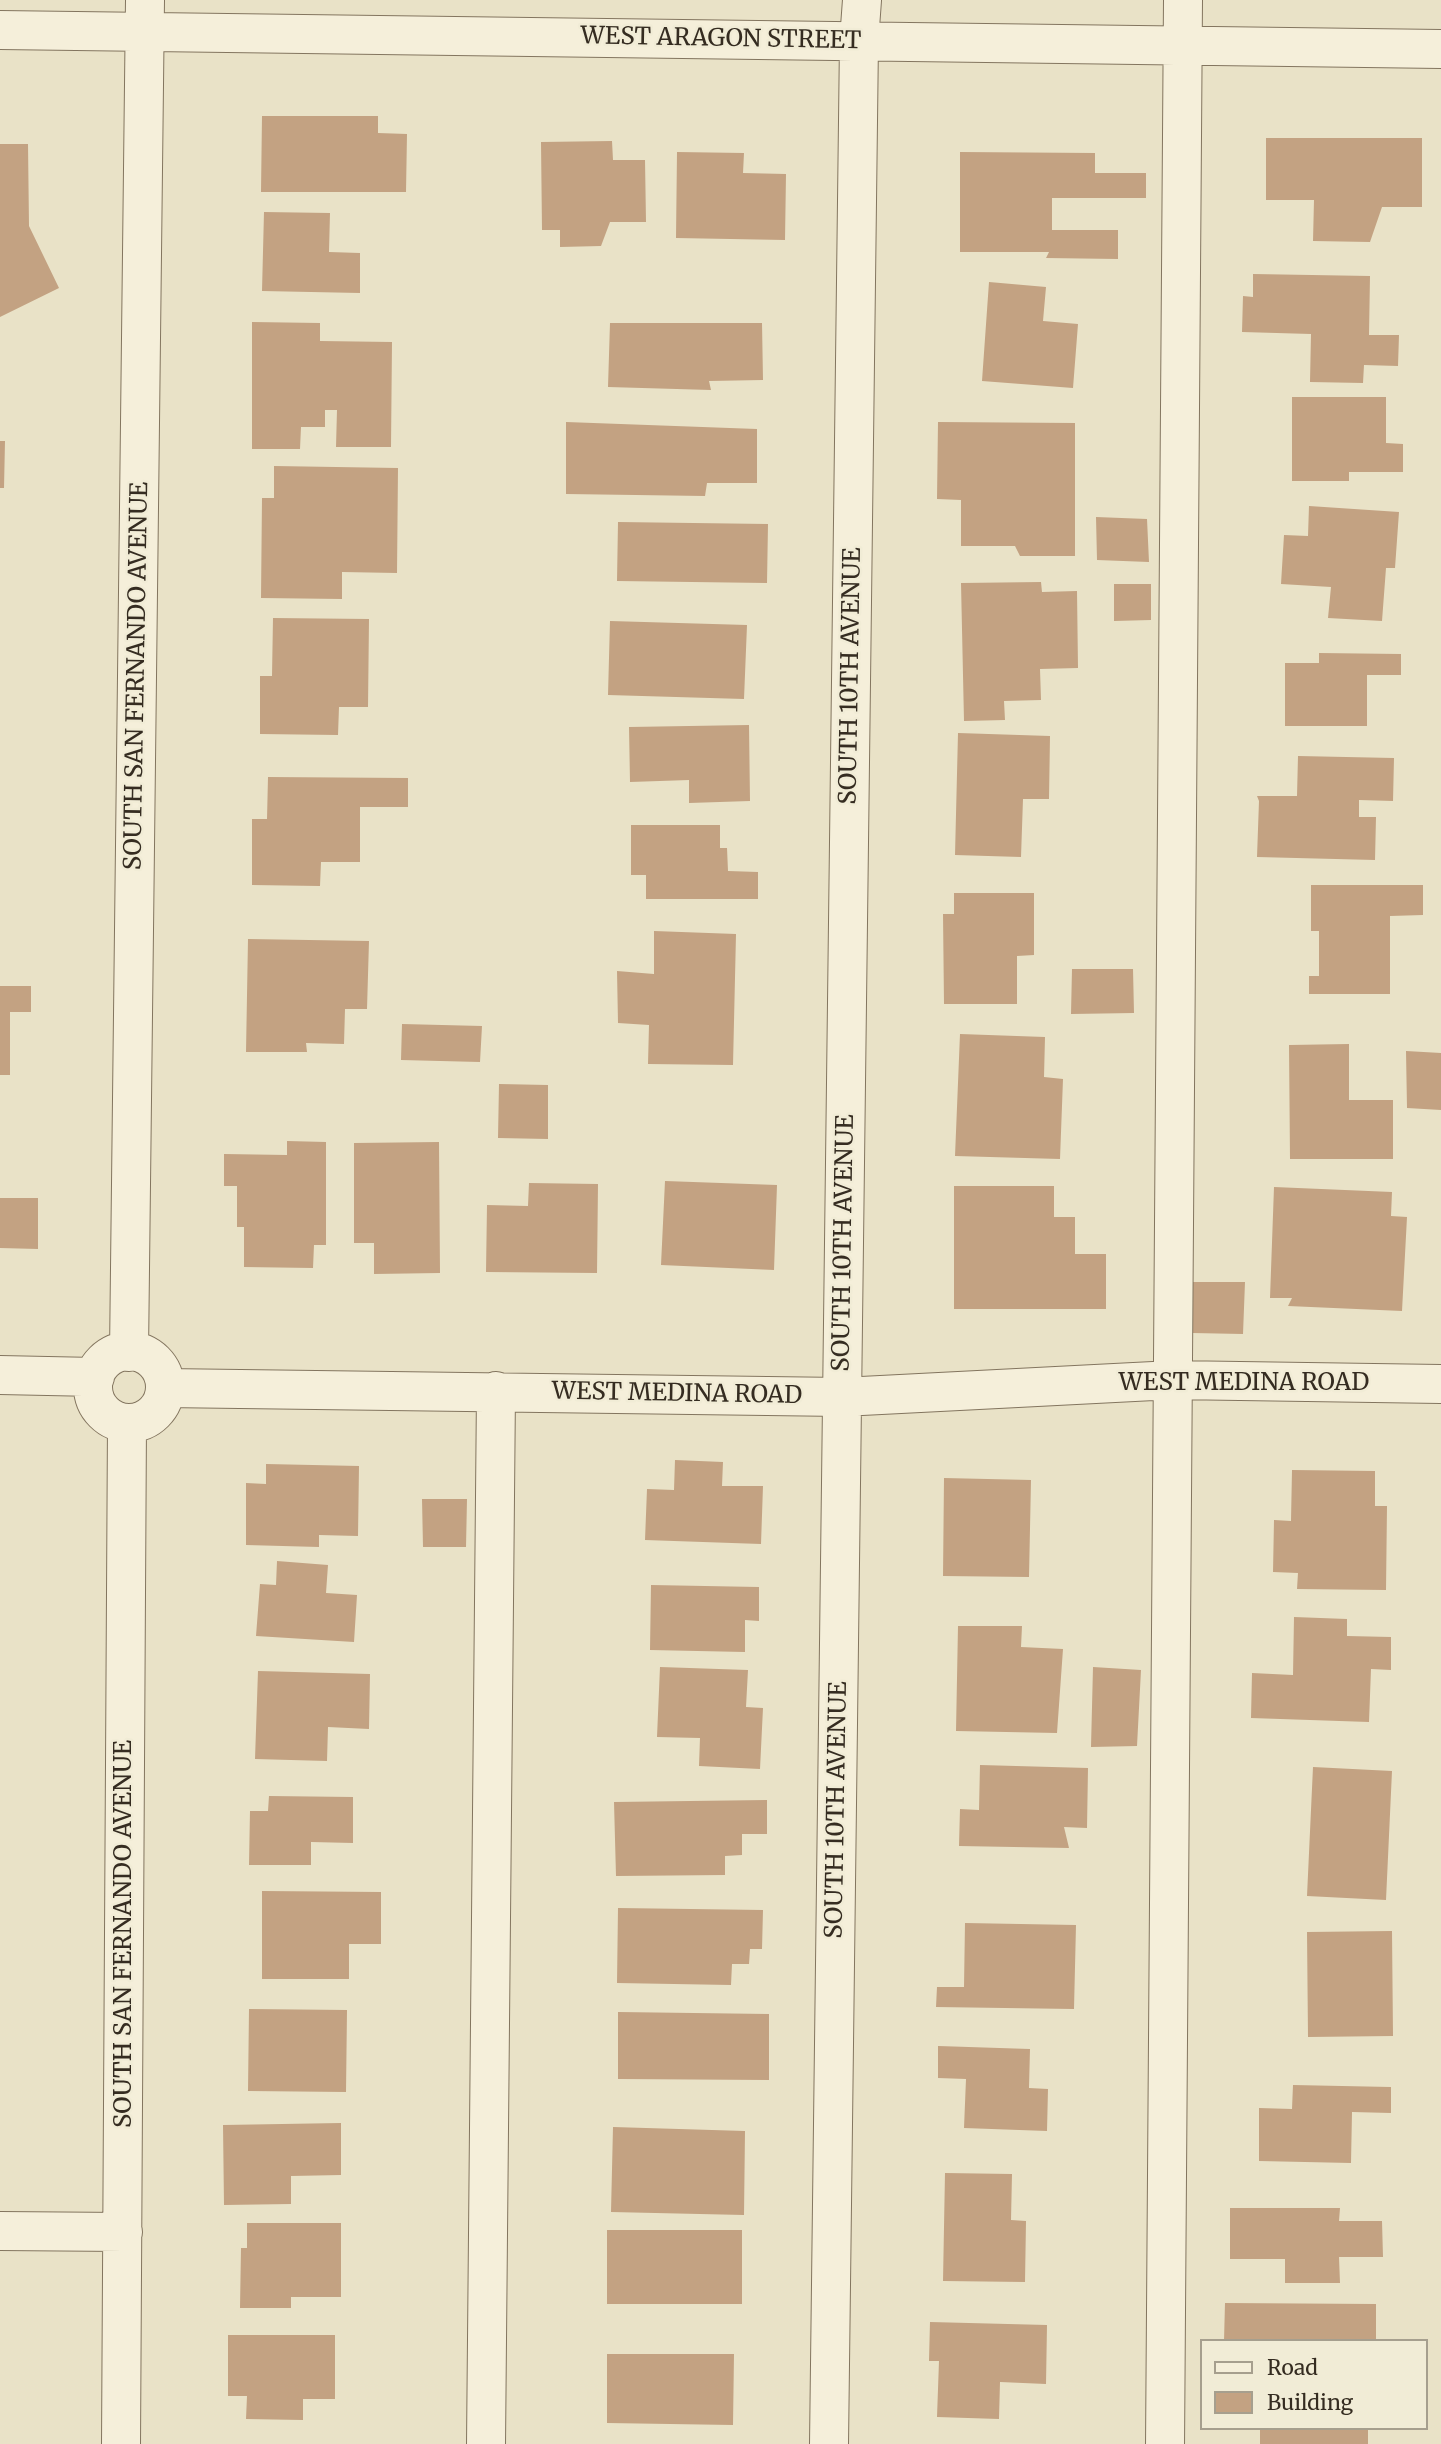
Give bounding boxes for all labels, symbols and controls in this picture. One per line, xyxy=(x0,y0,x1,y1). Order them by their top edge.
street label: WEST ARAGON STREET xyxy=(580,22,862,56)
street label: SOUTH SAN FERNANDO AVENUE xyxy=(119,482,155,870)
street label: SOUTH 10TH AVENUE xyxy=(834,547,868,805)
street label: SOUTH 10TH AVENUE xyxy=(827,1114,861,1372)
street label: WEST MEDINA ROAD xyxy=(1119,1369,1369,1397)
street label: WEST MEDINA ROAD xyxy=(552,1377,802,1411)
street label: SOUTH 10TH AVENUE xyxy=(820,1681,854,1939)
street label: SOUTH SAN FERNANDO AVENUE xyxy=(110,1740,138,2128)
legend xyxy=(1200,2339,1427,2430)
text: Road xyxy=(1267,2354,1318,2381)
text: Building xyxy=(1267,2389,1353,2416)

